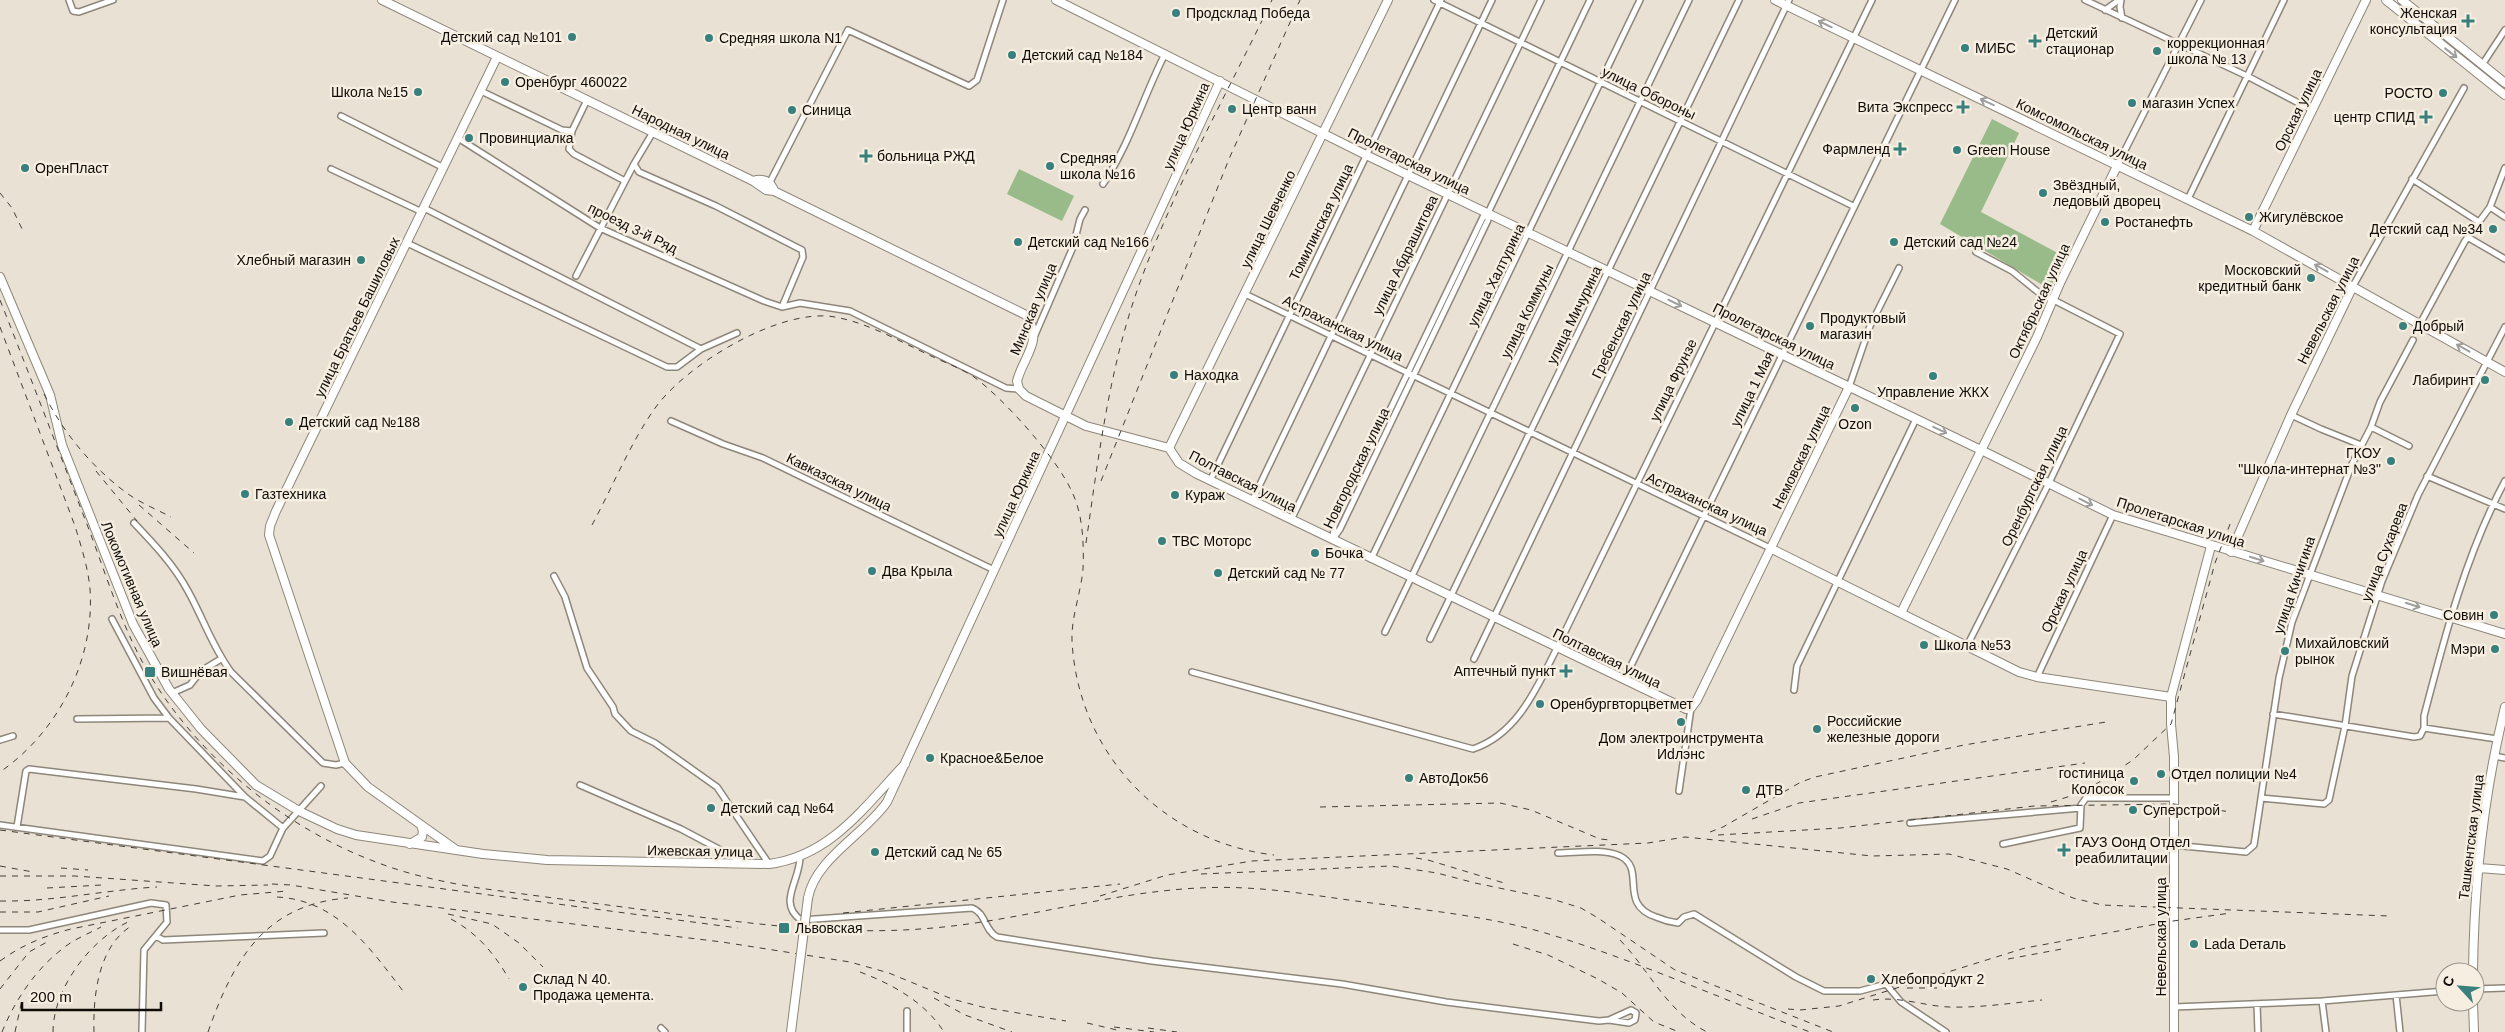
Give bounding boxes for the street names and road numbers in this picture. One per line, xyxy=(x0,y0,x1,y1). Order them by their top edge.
street label: улица Обороны xyxy=(1599,63,1699,123)
street label: Орская улица xyxy=(2271,66,2325,154)
street label: улица Юркина xyxy=(1160,80,1212,172)
street label: Комсомольская улица xyxy=(2014,95,2151,173)
street label: Народная улица xyxy=(629,101,733,163)
street label: Пролетарская улица xyxy=(1345,124,1473,198)
street label: Томилинская улица xyxy=(1286,161,1356,283)
street label: улица Шевченко xyxy=(1237,167,1299,270)
street label: улица Абдрашитова xyxy=(1369,192,1441,317)
street label: проезд 3-й Ряд xyxy=(586,199,680,257)
street label: улица Халтурина xyxy=(1464,221,1528,329)
street label: улица Братьев Башиловых xyxy=(311,234,403,400)
street label: Октябрьская улица xyxy=(2005,241,2073,361)
street label: Невельская улица xyxy=(2294,253,2362,367)
street label: Минская улица xyxy=(1006,260,1060,357)
street label: улица Коммуны xyxy=(1497,261,1557,361)
street label: улица Мичурина xyxy=(1543,263,1605,367)
street label: Гребенская улица xyxy=(1588,269,1654,381)
street label: Астраханская улица xyxy=(1280,292,1406,364)
street label: Пролетарская улица xyxy=(1710,299,1838,373)
street label: улица Фрунзе xyxy=(1646,336,1700,424)
street label: улица 1 Мая xyxy=(1727,349,1777,429)
street label: Немовская улица xyxy=(1769,402,1833,512)
street label: Новгородская улица xyxy=(1320,405,1392,531)
street label: Оренбургская улица xyxy=(1998,423,2070,549)
street label: Полтавская улица xyxy=(1187,447,1299,515)
street label: улица Юркина xyxy=(989,448,1043,540)
street label: Кавказская улица xyxy=(784,450,894,514)
street label: Астраханская улица xyxy=(1644,469,1770,539)
street label: Пролетарская улица xyxy=(2115,494,2247,550)
street label: улица Сухарева xyxy=(2358,500,2410,604)
street label: Локомотивная улица xyxy=(98,519,166,650)
street label: улица Кичигина xyxy=(2270,534,2318,636)
street label: Орская улица xyxy=(2038,547,2090,635)
street label: Полтавская улица xyxy=(1550,625,1664,691)
street label: Ташкентская улица xyxy=(2455,773,2487,901)
street label: Ижевская улица xyxy=(647,842,753,860)
street label: Невельская улица xyxy=(2153,877,2169,997)

